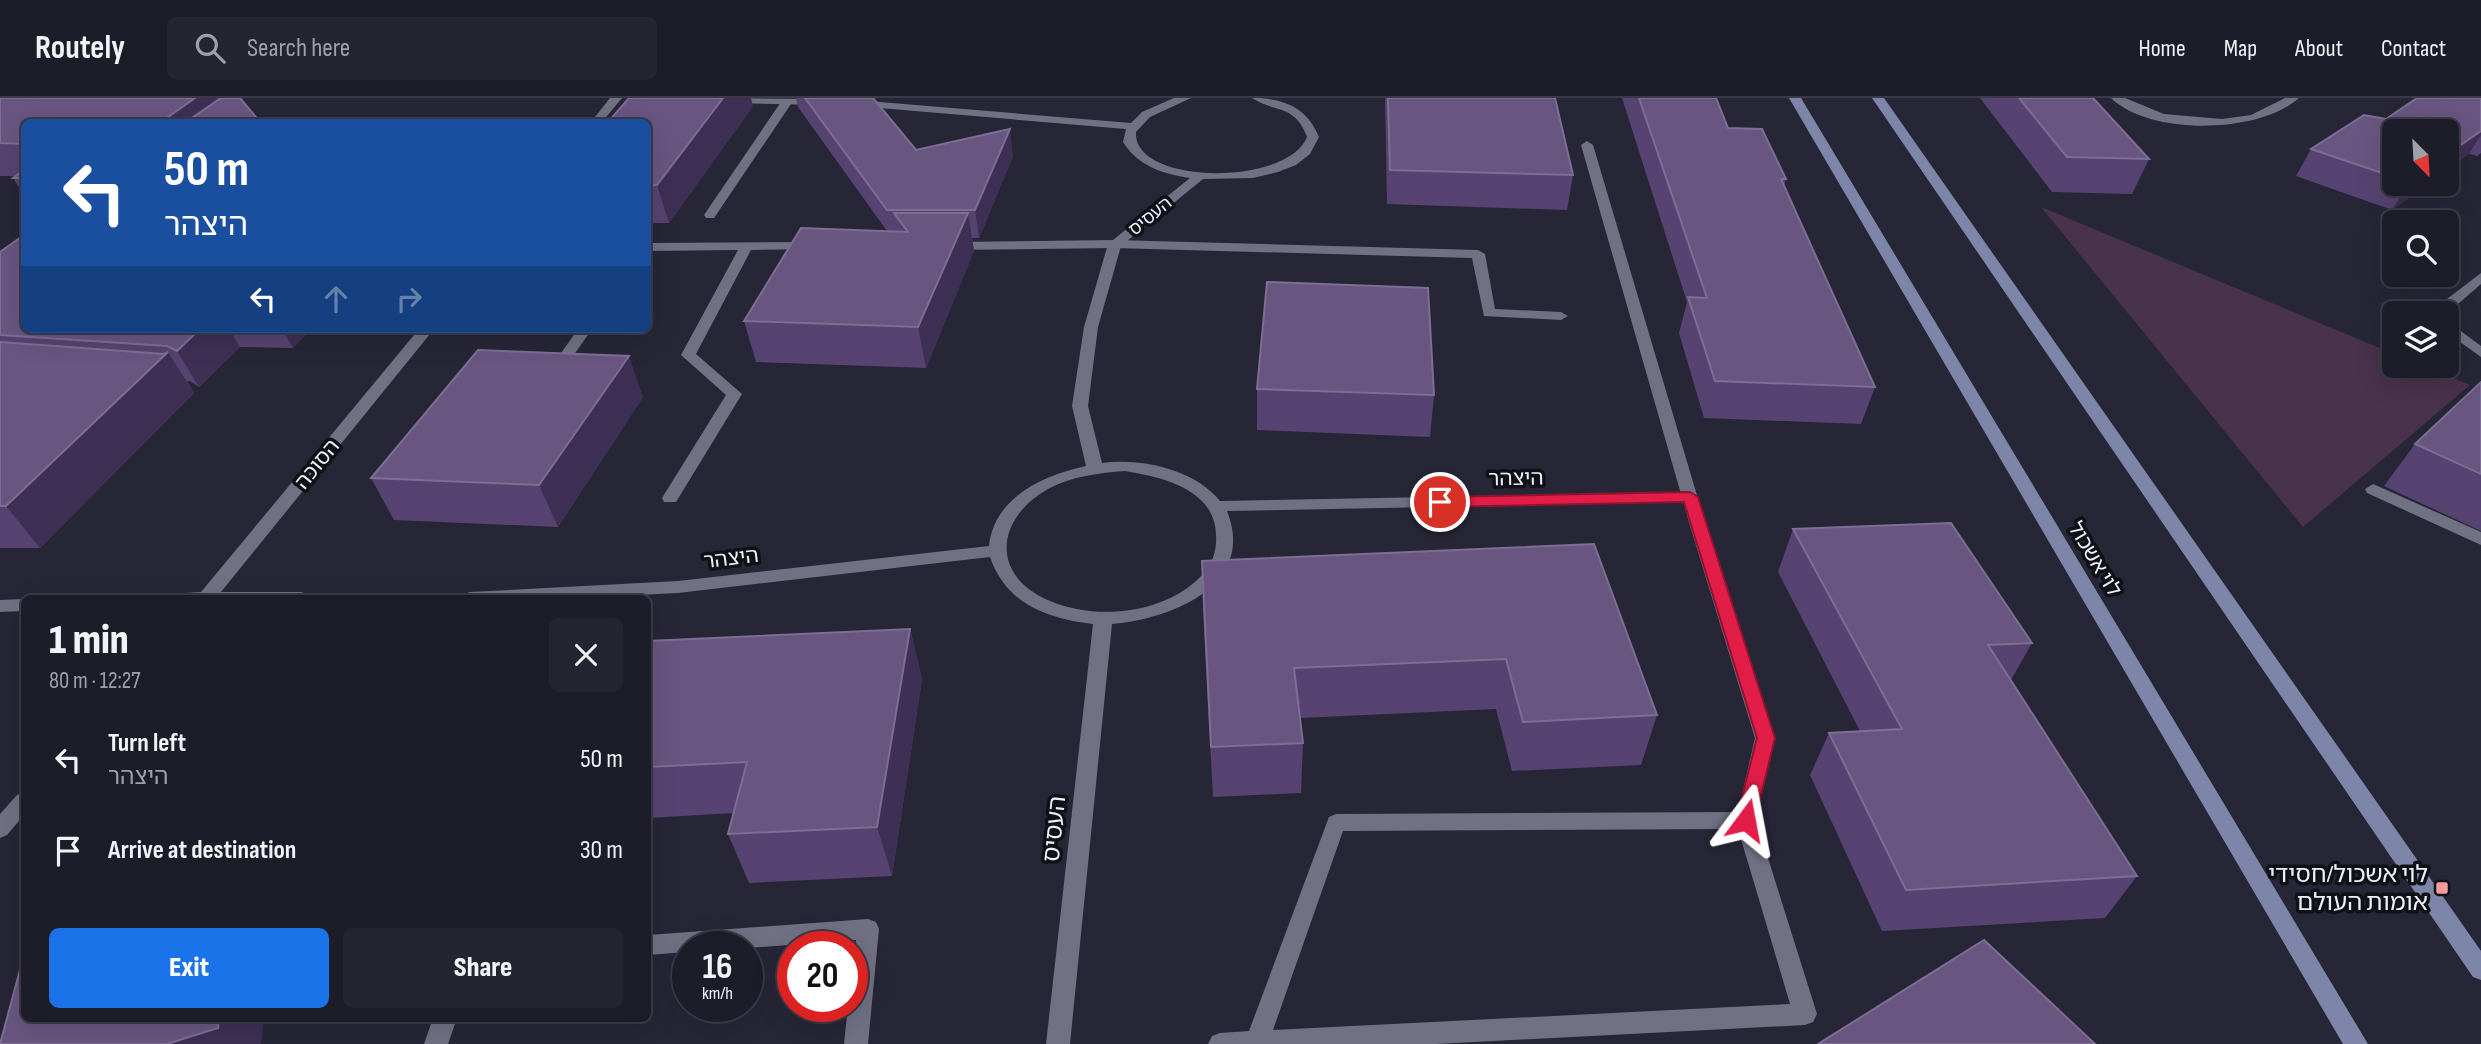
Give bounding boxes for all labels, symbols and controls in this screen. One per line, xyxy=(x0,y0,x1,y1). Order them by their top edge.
search box xyxy=(167,17,657,80)
text: Routely xyxy=(35,28,125,68)
icon: search xyxy=(191,29,229,67)
text: Search here xyxy=(247,33,350,64)
text: Home xyxy=(2138,34,2186,63)
text: Map xyxy=(2224,34,2257,63)
text: About xyxy=(2295,34,2343,63)
text: Contact xyxy=(2381,34,2446,63)
north arrow xyxy=(2382,119,2459,196)
map controls xyxy=(2382,119,2459,378)
text: 50 m xyxy=(164,141,249,200)
icon: left xyxy=(49,147,140,238)
street label: העסיס xyxy=(1124,193,1176,240)
text: היצהר xyxy=(164,206,248,245)
button: search xyxy=(2382,210,2459,287)
icon: left xyxy=(244,280,282,318)
icon: ahead xyxy=(317,280,355,318)
icon: right xyxy=(390,280,428,318)
button: layers xyxy=(2382,301,2459,378)
street label: הסוכה xyxy=(290,434,345,494)
street label: היצהר xyxy=(1488,466,1544,491)
pin xyxy=(1410,472,1470,532)
icon: arrive xyxy=(1421,483,1459,521)
street label: לוי אשכול xyxy=(2063,517,2127,601)
street label: היצהר xyxy=(702,543,760,574)
text: 1 min xyxy=(49,615,129,666)
button: close xyxy=(549,618,623,692)
text: 80 m · 12:27 xyxy=(49,667,140,695)
text: Turn left xyxy=(108,728,186,759)
icon: left xyxy=(49,741,87,779)
text: 50 m xyxy=(580,744,623,775)
text: היצהר xyxy=(108,763,168,791)
position arrow xyxy=(1709,783,1783,857)
street label: העסיס xyxy=(1037,794,1072,864)
icon: arrive xyxy=(49,832,87,870)
text: Arrive at destination xyxy=(108,835,296,866)
text: 30 m xyxy=(580,835,623,866)
place label: לוי אשכול/חסידי אומות העולם xyxy=(2268,860,2428,917)
marker: לוי אשכול/חסידי אומות העולם xyxy=(2434,880,2450,896)
button: Exit xyxy=(49,928,329,1008)
button: Share xyxy=(343,928,623,1008)
speed limit sign: 20 xyxy=(777,931,868,1022)
text: 16 xyxy=(702,946,733,989)
text: km/h xyxy=(702,983,733,1004)

